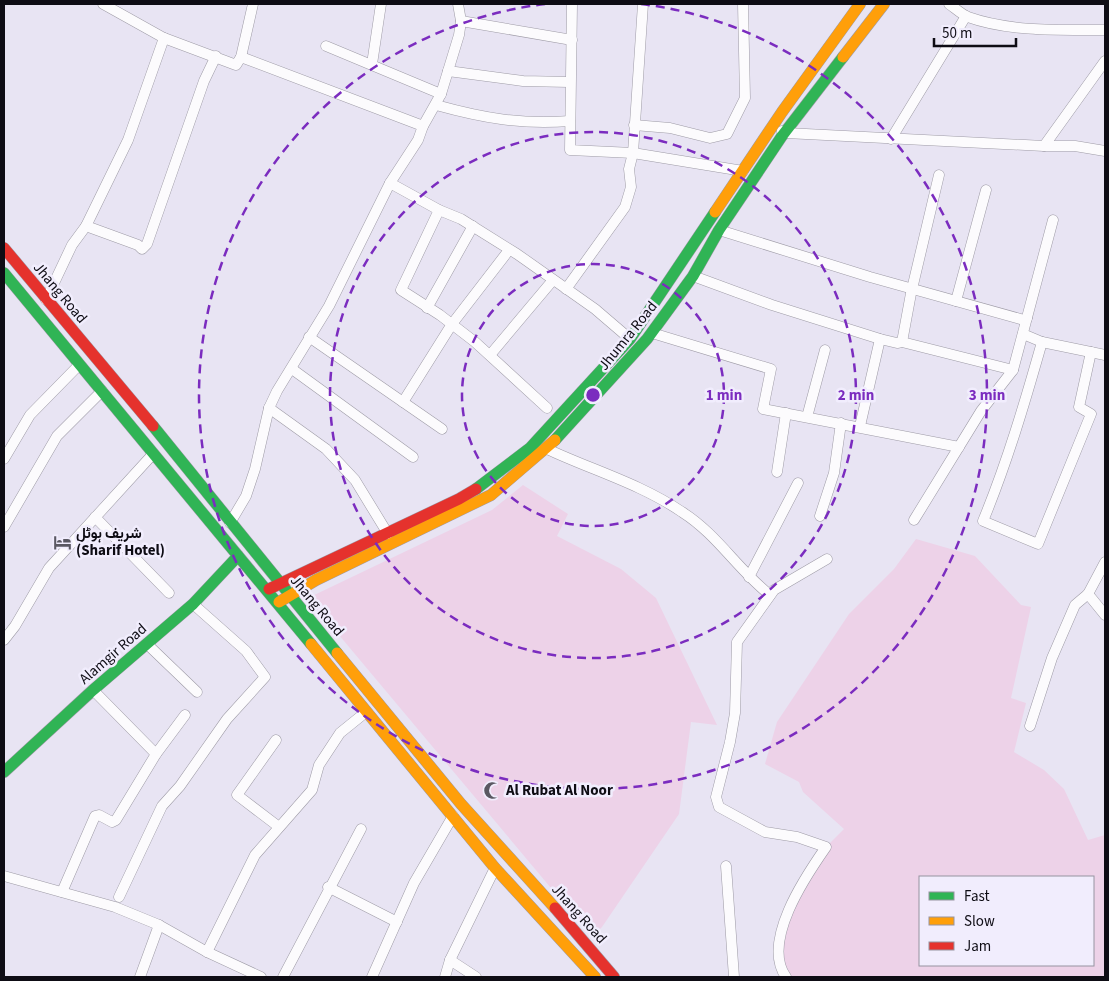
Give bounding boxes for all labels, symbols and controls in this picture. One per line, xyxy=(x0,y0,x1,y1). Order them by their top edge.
scale bar xyxy=(934,15,1016,47)
text: 50 m xyxy=(942,23,972,44)
street label: Jhang Road xyxy=(28,258,92,328)
street label: Jhumra Road xyxy=(594,297,662,375)
text: 1 min xyxy=(706,385,742,406)
text: 2 min xyxy=(838,385,874,406)
text: 3 min xyxy=(969,385,1005,406)
centre of rings xyxy=(584,386,602,404)
place label: شریف ہوٹل (Sharif Hotel) xyxy=(76,523,165,561)
hotel icon: شریف ہوٹل (Sharif Hotel) xyxy=(52,532,72,552)
street label: Jhang Road xyxy=(285,571,349,641)
street label: Alamgir Road xyxy=(75,619,151,689)
mosque icon: Al Rubat Al Noor xyxy=(482,780,502,800)
place label: Al Rubat Al Noor xyxy=(505,780,613,801)
legend xyxy=(919,876,1094,966)
street label: Jhang Road xyxy=(546,880,612,948)
text: Fast xyxy=(964,886,990,907)
text: Slow xyxy=(964,911,995,932)
text: Jam xyxy=(964,936,991,957)

